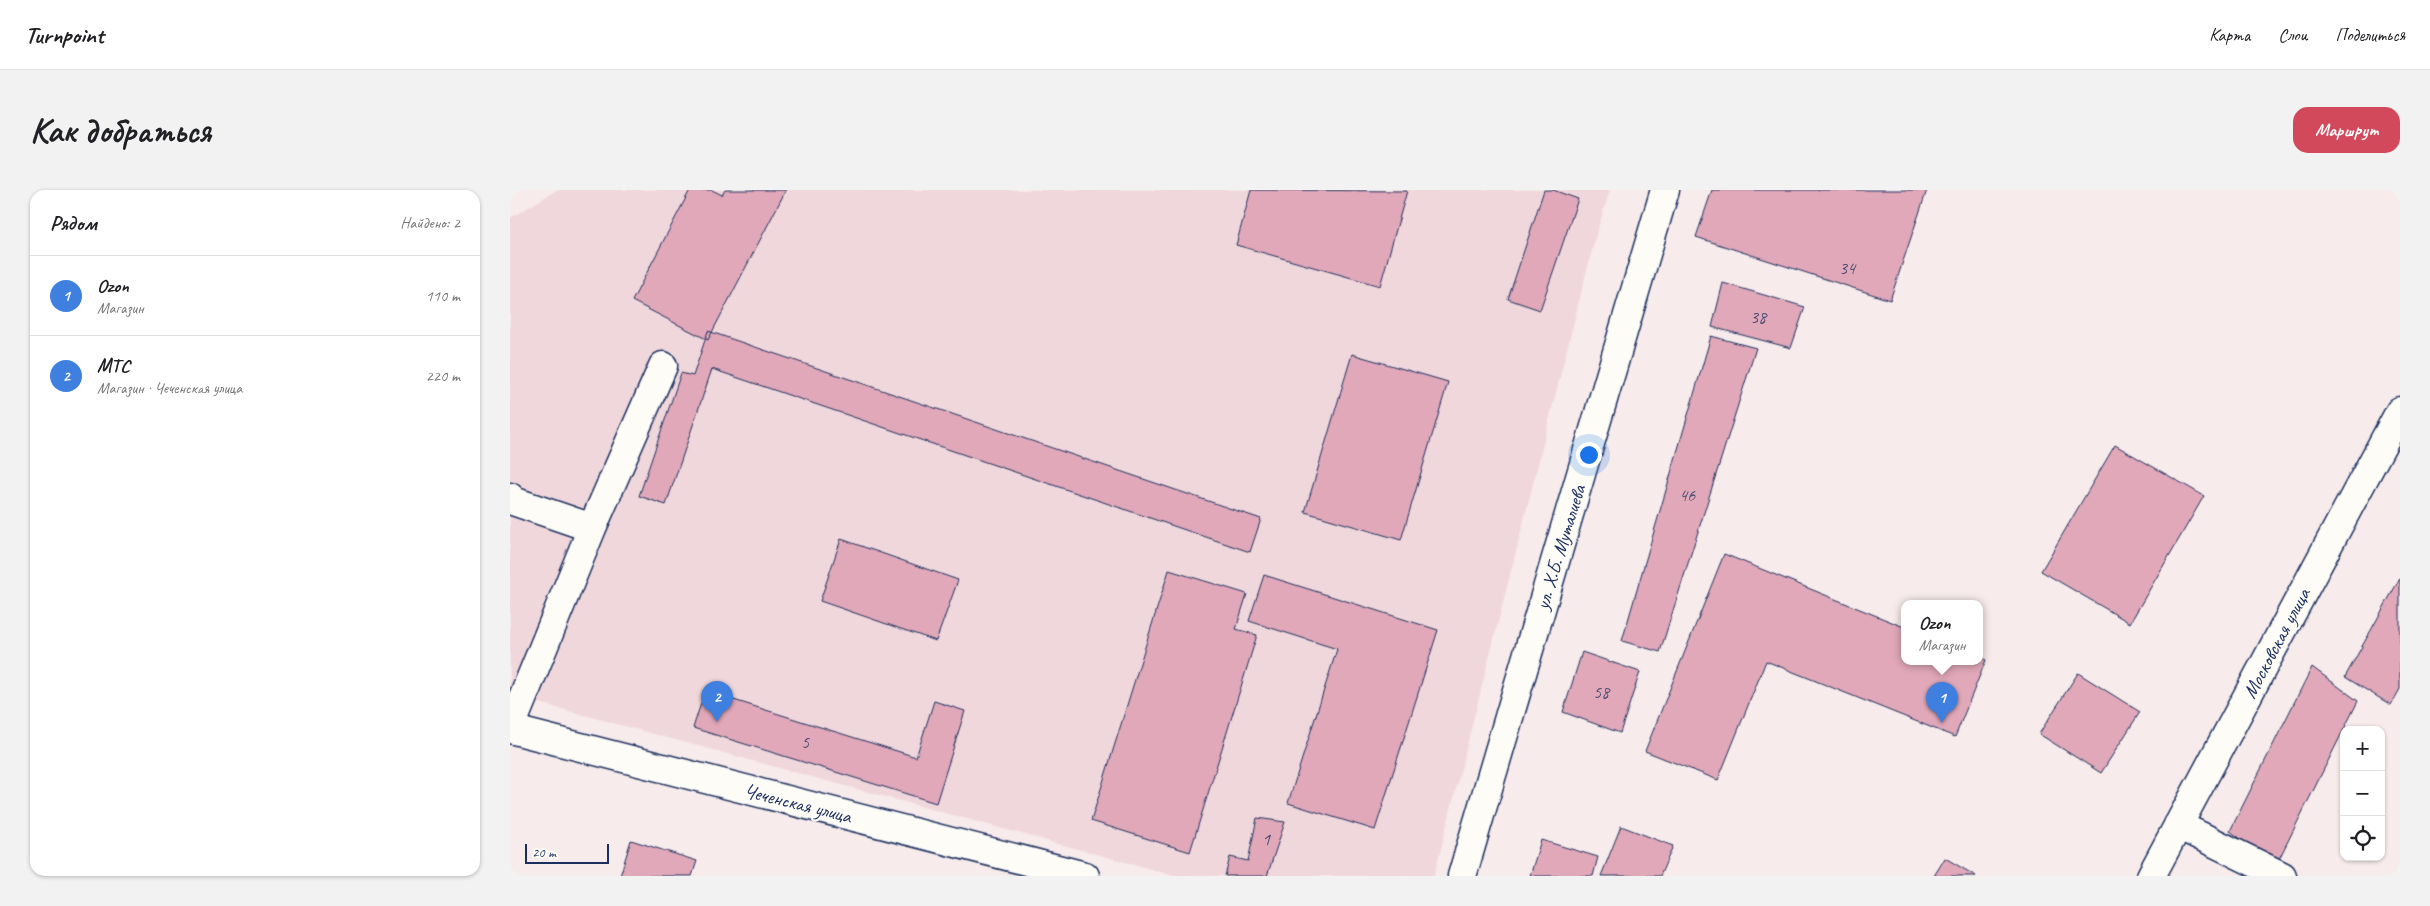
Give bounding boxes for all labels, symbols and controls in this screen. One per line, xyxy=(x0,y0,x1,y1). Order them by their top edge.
text: Turnpoint xyxy=(25,20,104,50)
text: Карта xyxy=(2209,24,2250,46)
text: Слои xyxy=(2278,24,2307,46)
text: Поделиться xyxy=(2335,24,2405,46)
button: Маршрут xyxy=(2293,107,2400,153)
text: Как добраться xyxy=(30,108,211,153)
text: Рядом xyxy=(50,210,97,236)
text: Найдено: 2 xyxy=(400,213,460,233)
house number: 34 xyxy=(1839,257,1857,279)
text: Ozon xyxy=(97,274,129,298)
text: 1 xyxy=(62,286,70,306)
text: 110 m xyxy=(426,286,460,306)
text: Магазин xyxy=(97,298,144,318)
house number: 38 xyxy=(1750,306,1768,328)
text: МТС xyxy=(97,354,130,378)
text: 2 xyxy=(62,366,70,386)
text: 220 m xyxy=(426,366,460,386)
text: Магазин · Чеченская улица xyxy=(97,378,242,398)
your location xyxy=(1576,442,1602,468)
street label: ул. Х.Б. Муталиева xyxy=(1529,480,1592,613)
house number: 46 xyxy=(1679,484,1696,506)
street label: Московская улица xyxy=(2237,583,2316,703)
popup xyxy=(1901,600,1983,665)
text: Ozon xyxy=(1919,611,1950,635)
text: Магазин xyxy=(1919,635,1965,655)
pin: 2 xyxy=(701,681,733,722)
house number: 58 xyxy=(1593,681,1611,703)
pin: 1 xyxy=(1926,682,1958,723)
map controls xyxy=(2340,726,2385,861)
button: + xyxy=(2340,726,2385,771)
house number: 5 xyxy=(801,731,810,753)
button: − xyxy=(2340,771,2385,816)
street label: Чеченская улица xyxy=(742,778,855,829)
button: locate xyxy=(2340,816,2385,861)
house number: 1 xyxy=(1262,828,1271,850)
scale bar xyxy=(525,841,609,864)
text: 20 m xyxy=(532,844,556,861)

